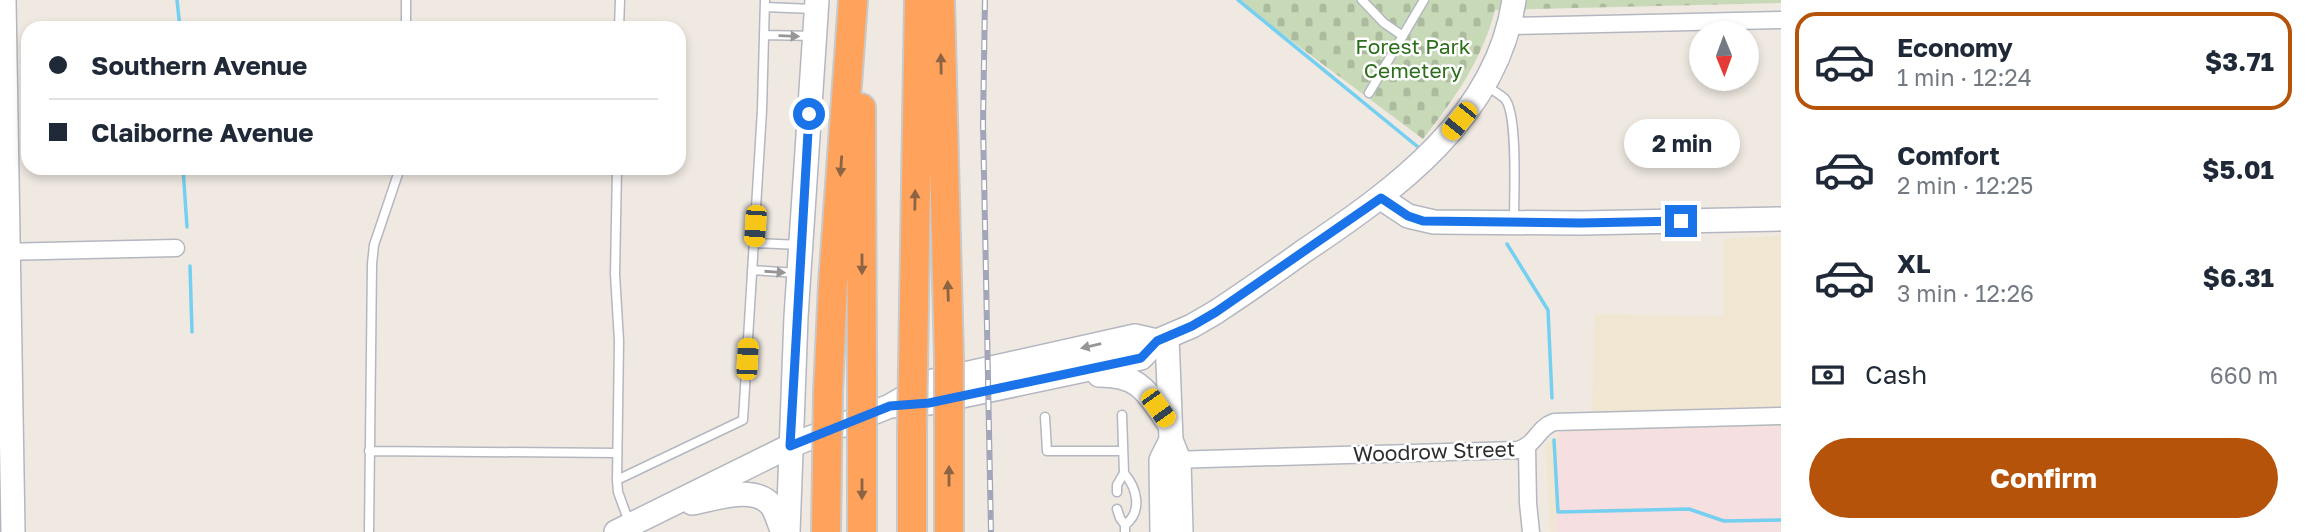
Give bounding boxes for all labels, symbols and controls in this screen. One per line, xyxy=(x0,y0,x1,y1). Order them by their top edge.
north arrow xyxy=(1689,21,1759,91)
map controls xyxy=(1689,21,1759,91)
one-way arrow xyxy=(779,30,801,41)
icon: car xyxy=(1813,30,1876,93)
text: Economy xyxy=(1897,32,2013,63)
park label: Forest Park Cemetery xyxy=(1355,33,1471,83)
text: $3.71 xyxy=(2205,46,2274,77)
text: Southern Avenue xyxy=(91,50,307,81)
one-way arrow xyxy=(935,52,947,74)
text: 1 min · 12:24 xyxy=(1897,63,2032,91)
route start xyxy=(793,98,825,130)
car xyxy=(1438,98,1481,144)
text: Claiborne Avenue xyxy=(91,117,314,148)
callout: 2 min xyxy=(1623,120,1739,168)
text: 2 min xyxy=(1652,129,1712,157)
icon: car xyxy=(1813,138,1876,201)
text: Comfort xyxy=(1897,140,2000,171)
text: $5.01 xyxy=(2202,154,2274,185)
one-way arrow xyxy=(835,155,846,177)
text: 2 min · 12:25 xyxy=(1897,171,2033,199)
one-way arrow xyxy=(910,189,921,211)
car xyxy=(744,204,767,248)
route end xyxy=(1665,205,1697,237)
icon: car xyxy=(1813,246,1876,309)
text: XL xyxy=(1897,248,1931,279)
one-way arrow xyxy=(856,253,868,275)
text: $6.31 xyxy=(2202,262,2274,293)
one-way arrow xyxy=(765,267,787,278)
text: 3 min · 12:26 xyxy=(1897,279,2034,307)
one-way arrow xyxy=(942,280,953,302)
car xyxy=(736,337,759,381)
one-way arrow xyxy=(1080,340,1102,351)
icon: cash xyxy=(1809,356,1847,394)
text: Cash xyxy=(1865,359,1927,390)
text: 660 m xyxy=(2210,361,2278,389)
car xyxy=(1138,385,1179,431)
street label: Woodrow Street xyxy=(1352,435,1516,467)
button: Confirm xyxy=(1809,438,2278,518)
one-way arrow xyxy=(943,464,955,486)
one-way arrow xyxy=(856,478,868,500)

